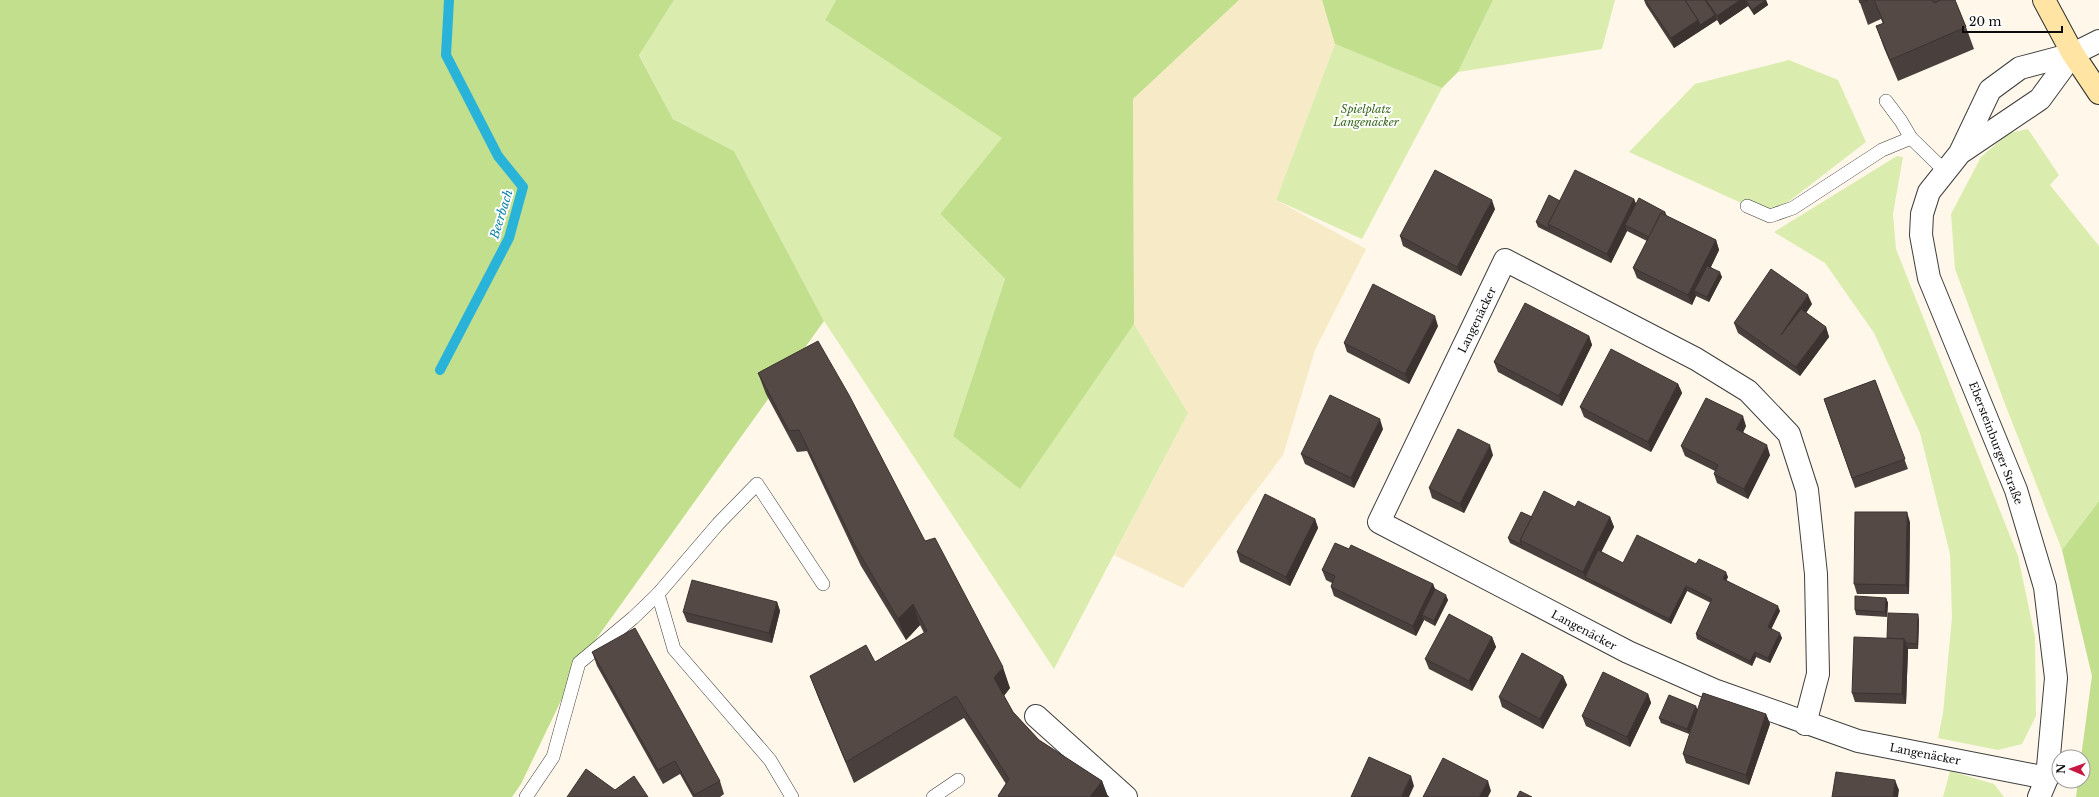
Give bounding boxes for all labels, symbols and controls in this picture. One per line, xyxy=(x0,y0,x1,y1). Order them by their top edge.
scale bar xyxy=(1963,8,2062,34)
text: 20 m xyxy=(1969,14,2001,29)
park label: Spielplatz Langenäcker xyxy=(1332,102,1400,129)
water label: Beerbach xyxy=(486,187,516,241)
street label: Langenäcker xyxy=(1455,284,1499,355)
street label: Ebersteinburger Straße xyxy=(1966,380,2026,506)
street label: Langenäcker xyxy=(1549,607,1620,653)
street label: Langenäcker xyxy=(1888,740,1962,768)
north arrow xyxy=(2051,749,2091,789)
text: N xyxy=(2054,763,2068,774)

